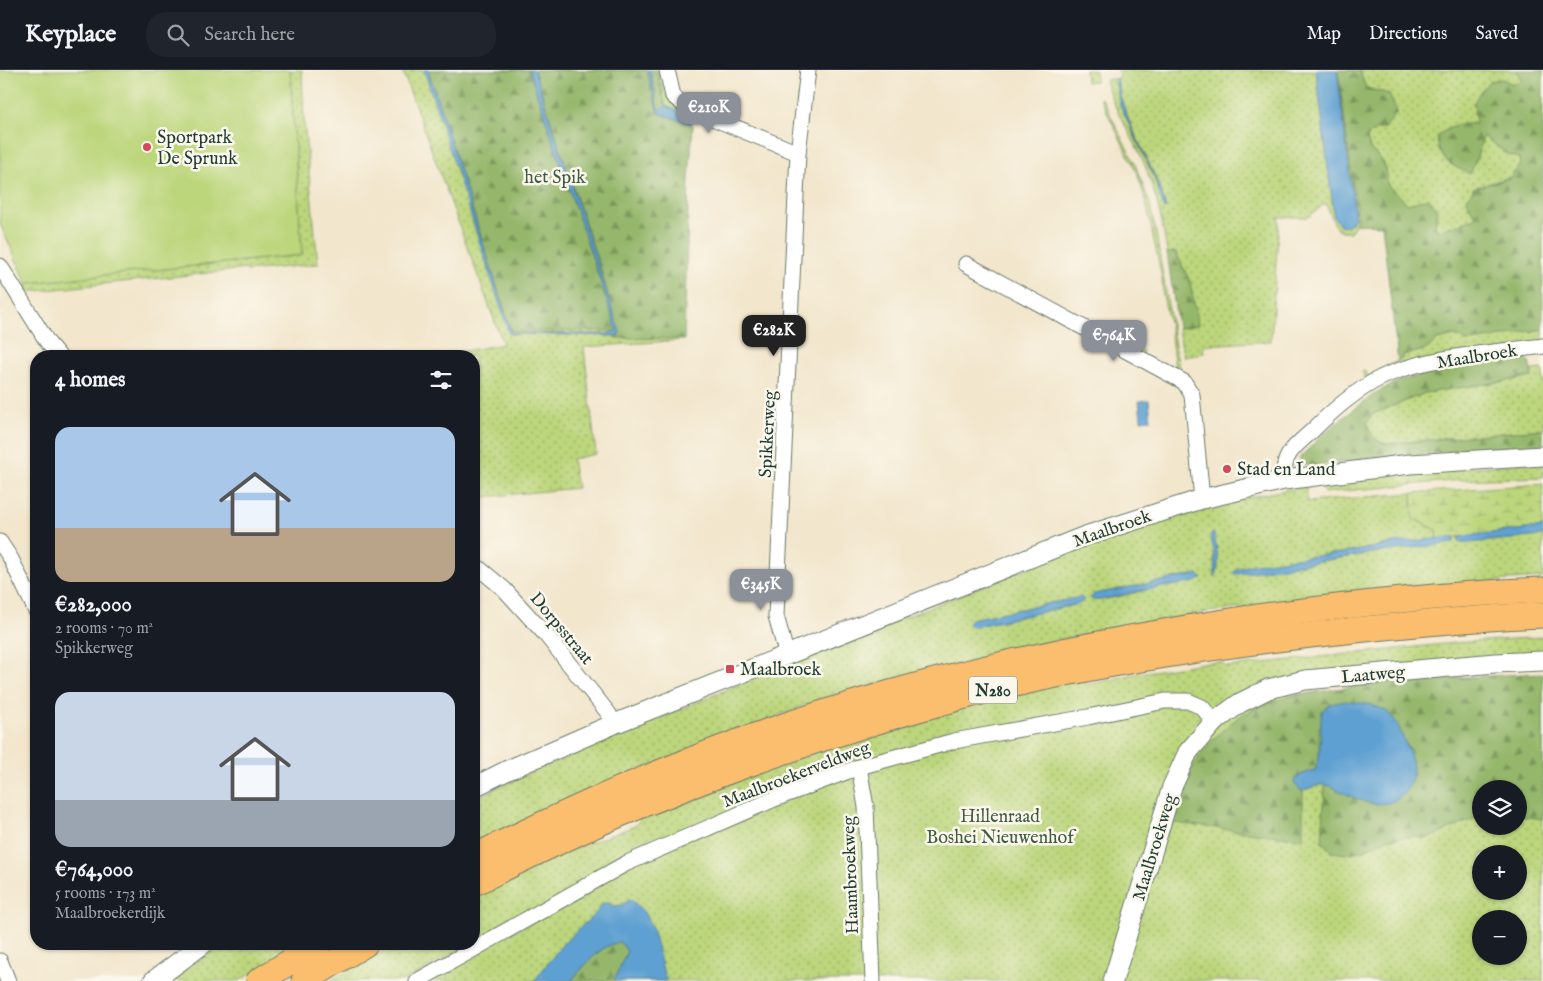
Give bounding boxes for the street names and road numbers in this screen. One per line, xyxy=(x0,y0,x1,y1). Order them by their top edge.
street label: Maalbroek xyxy=(1435,340,1519,375)
street label: Spikkerweg xyxy=(755,390,782,478)
street label: Maalbroek xyxy=(1070,505,1155,554)
street label: Dorpsstraat xyxy=(524,588,598,670)
street label: Laatweg xyxy=(1340,661,1406,690)
road number: N280 xyxy=(969,676,1017,704)
street label: Maalbroekerveldweg xyxy=(720,737,874,814)
street label: Maalbroekweg xyxy=(1128,791,1183,904)
street label: Haambroekweg xyxy=(838,815,865,934)

